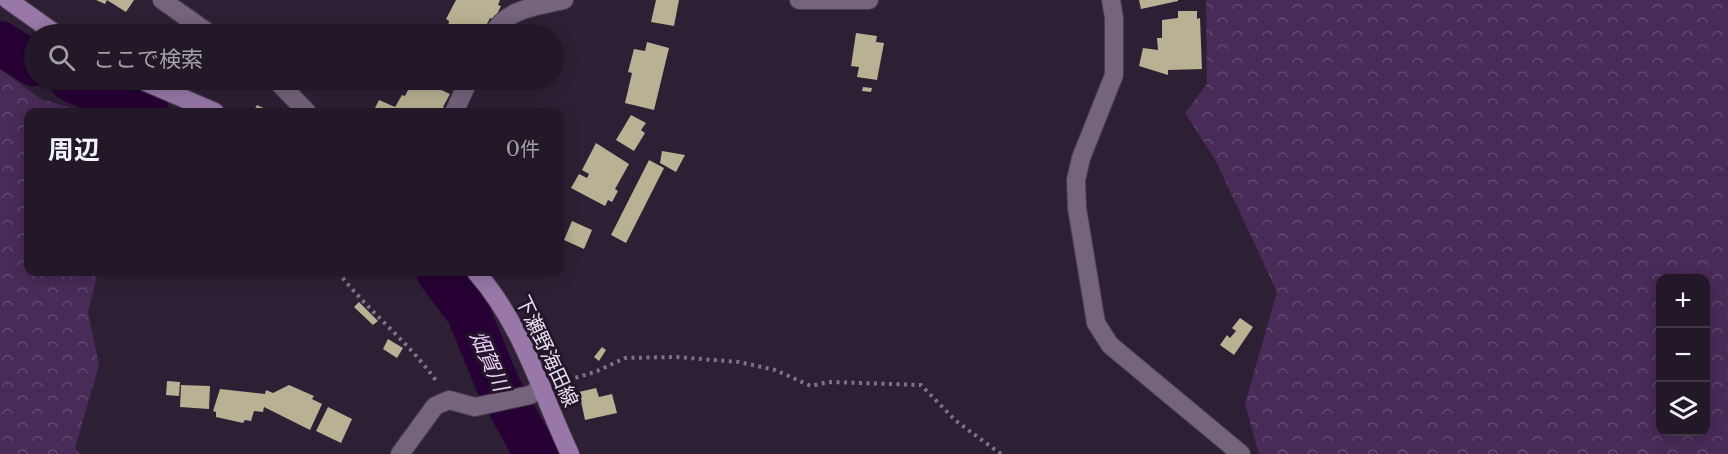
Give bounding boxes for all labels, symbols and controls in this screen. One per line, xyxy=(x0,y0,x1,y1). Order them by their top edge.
search box xyxy=(24,24,564,90)
icon: search xyxy=(45,41,78,74)
text: ここで検索 xyxy=(93,46,203,73)
text: 周辺 xyxy=(48,134,100,166)
text: 0件 xyxy=(506,137,540,161)
map controls xyxy=(1656,274,1710,436)
button: + xyxy=(1656,274,1710,328)
street label: 下瀬野海田線 xyxy=(511,292,583,410)
water label: 畑賀川 xyxy=(464,327,515,397)
button: − xyxy=(1656,328,1710,382)
button: layers xyxy=(1656,382,1710,436)

